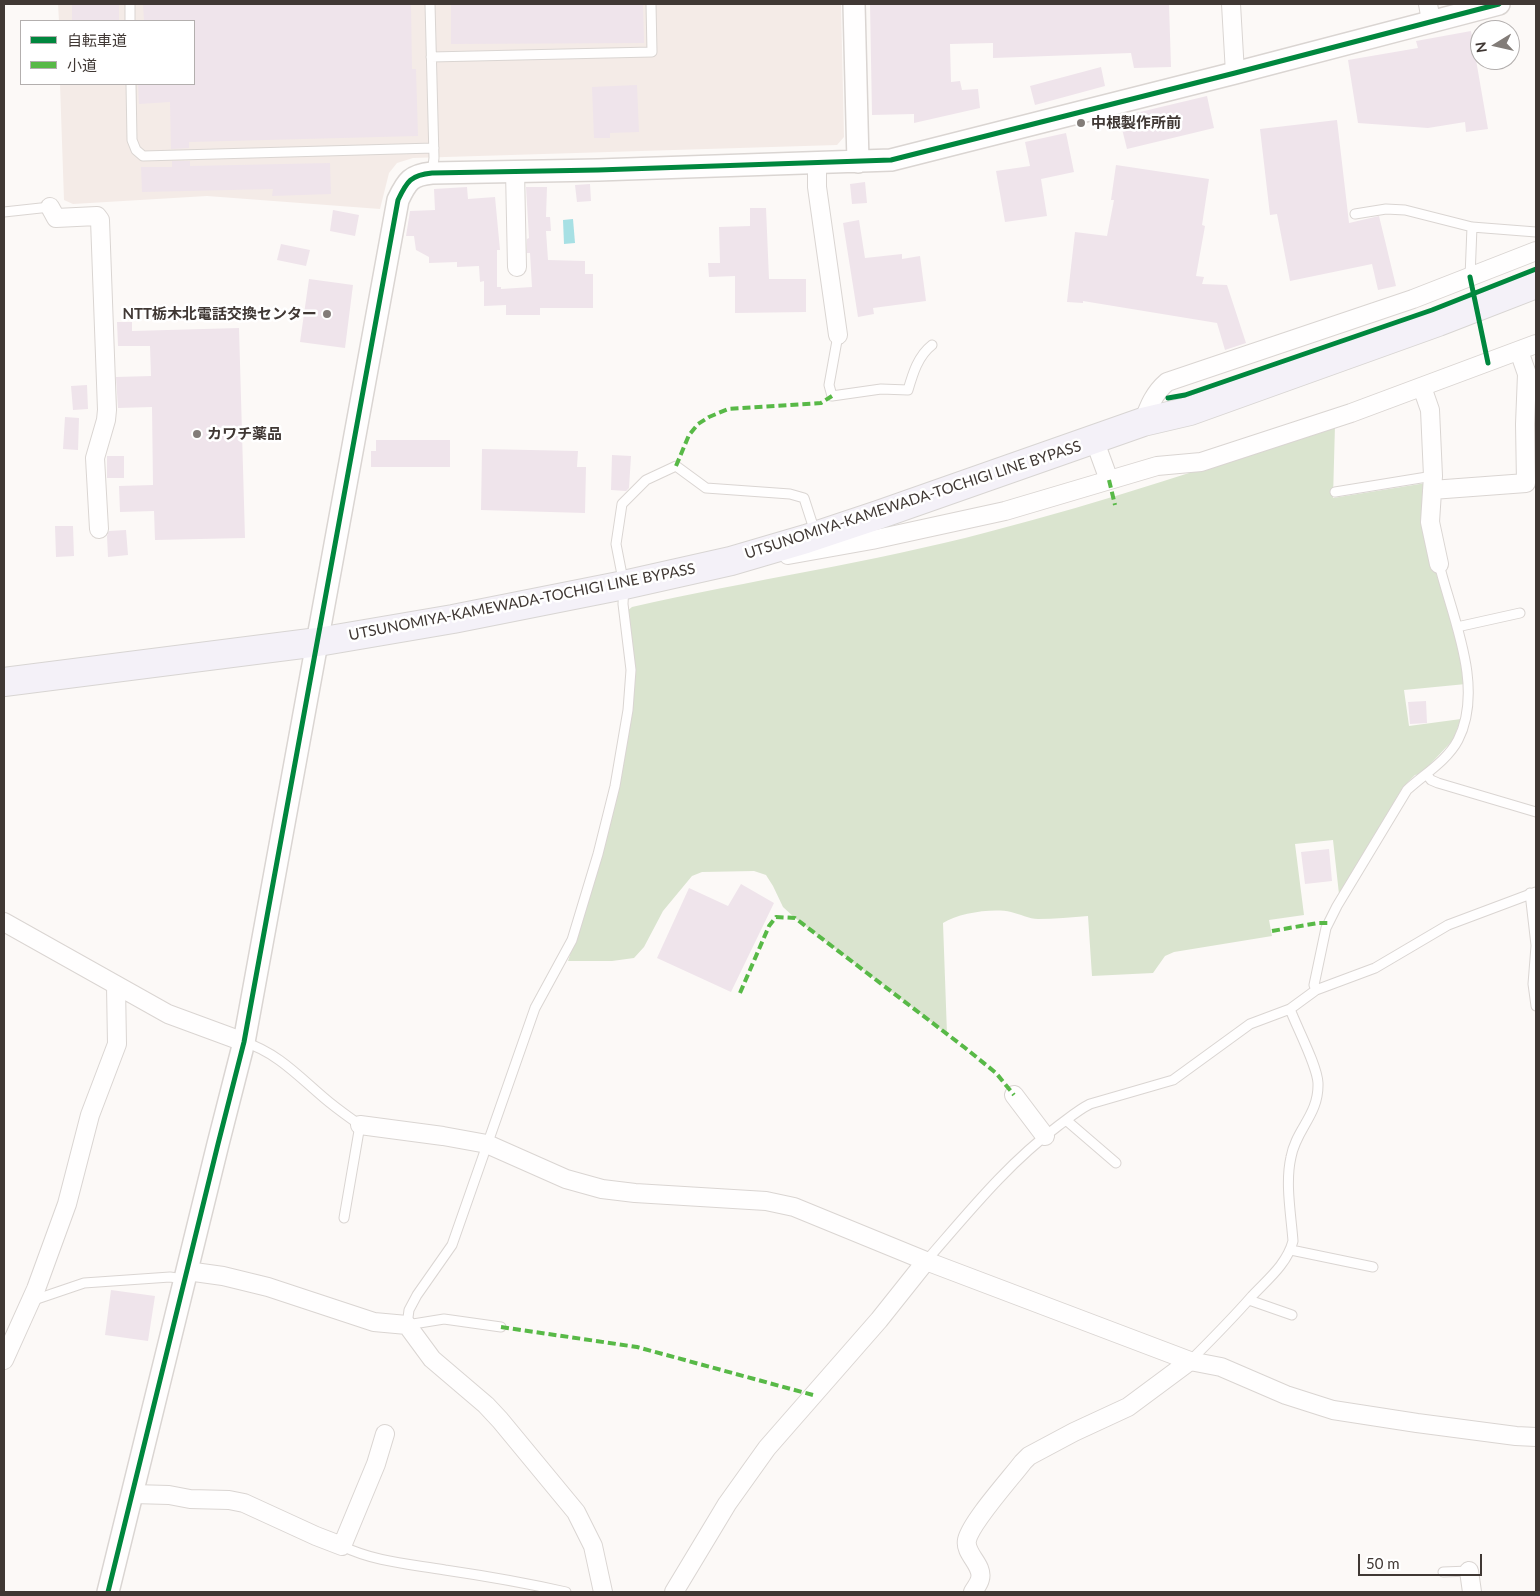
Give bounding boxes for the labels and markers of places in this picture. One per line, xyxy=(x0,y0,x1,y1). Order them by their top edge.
place label: 中根製作所前 xyxy=(1091,114,1181,132)
marker: 中根製作所前 xyxy=(1075,117,1087,129)
place label: NTT栃木北電話交換センター xyxy=(122,305,317,323)
marker: NTT栃木北電話交換センター xyxy=(321,308,333,320)
place label: カワチ薬品 xyxy=(207,425,282,443)
marker: カワチ薬品 xyxy=(191,428,203,440)

